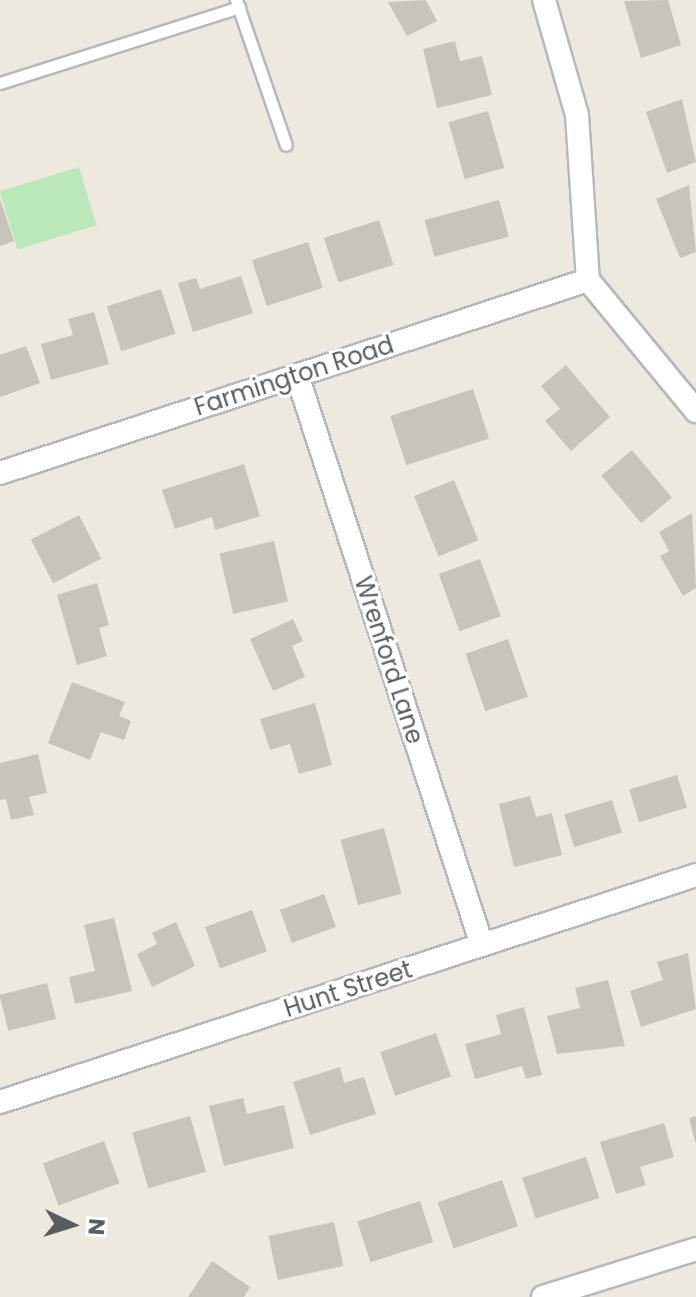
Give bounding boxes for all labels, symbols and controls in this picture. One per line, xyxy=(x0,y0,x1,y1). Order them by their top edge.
street label: Farmington Road xyxy=(191,330,397,422)
street label: Wrenford Lane xyxy=(348,573,430,747)
street label: Hunt Street xyxy=(280,955,416,1023)
north arrow xyxy=(32,1185,112,1265)
text: N xyxy=(80,1217,112,1236)

